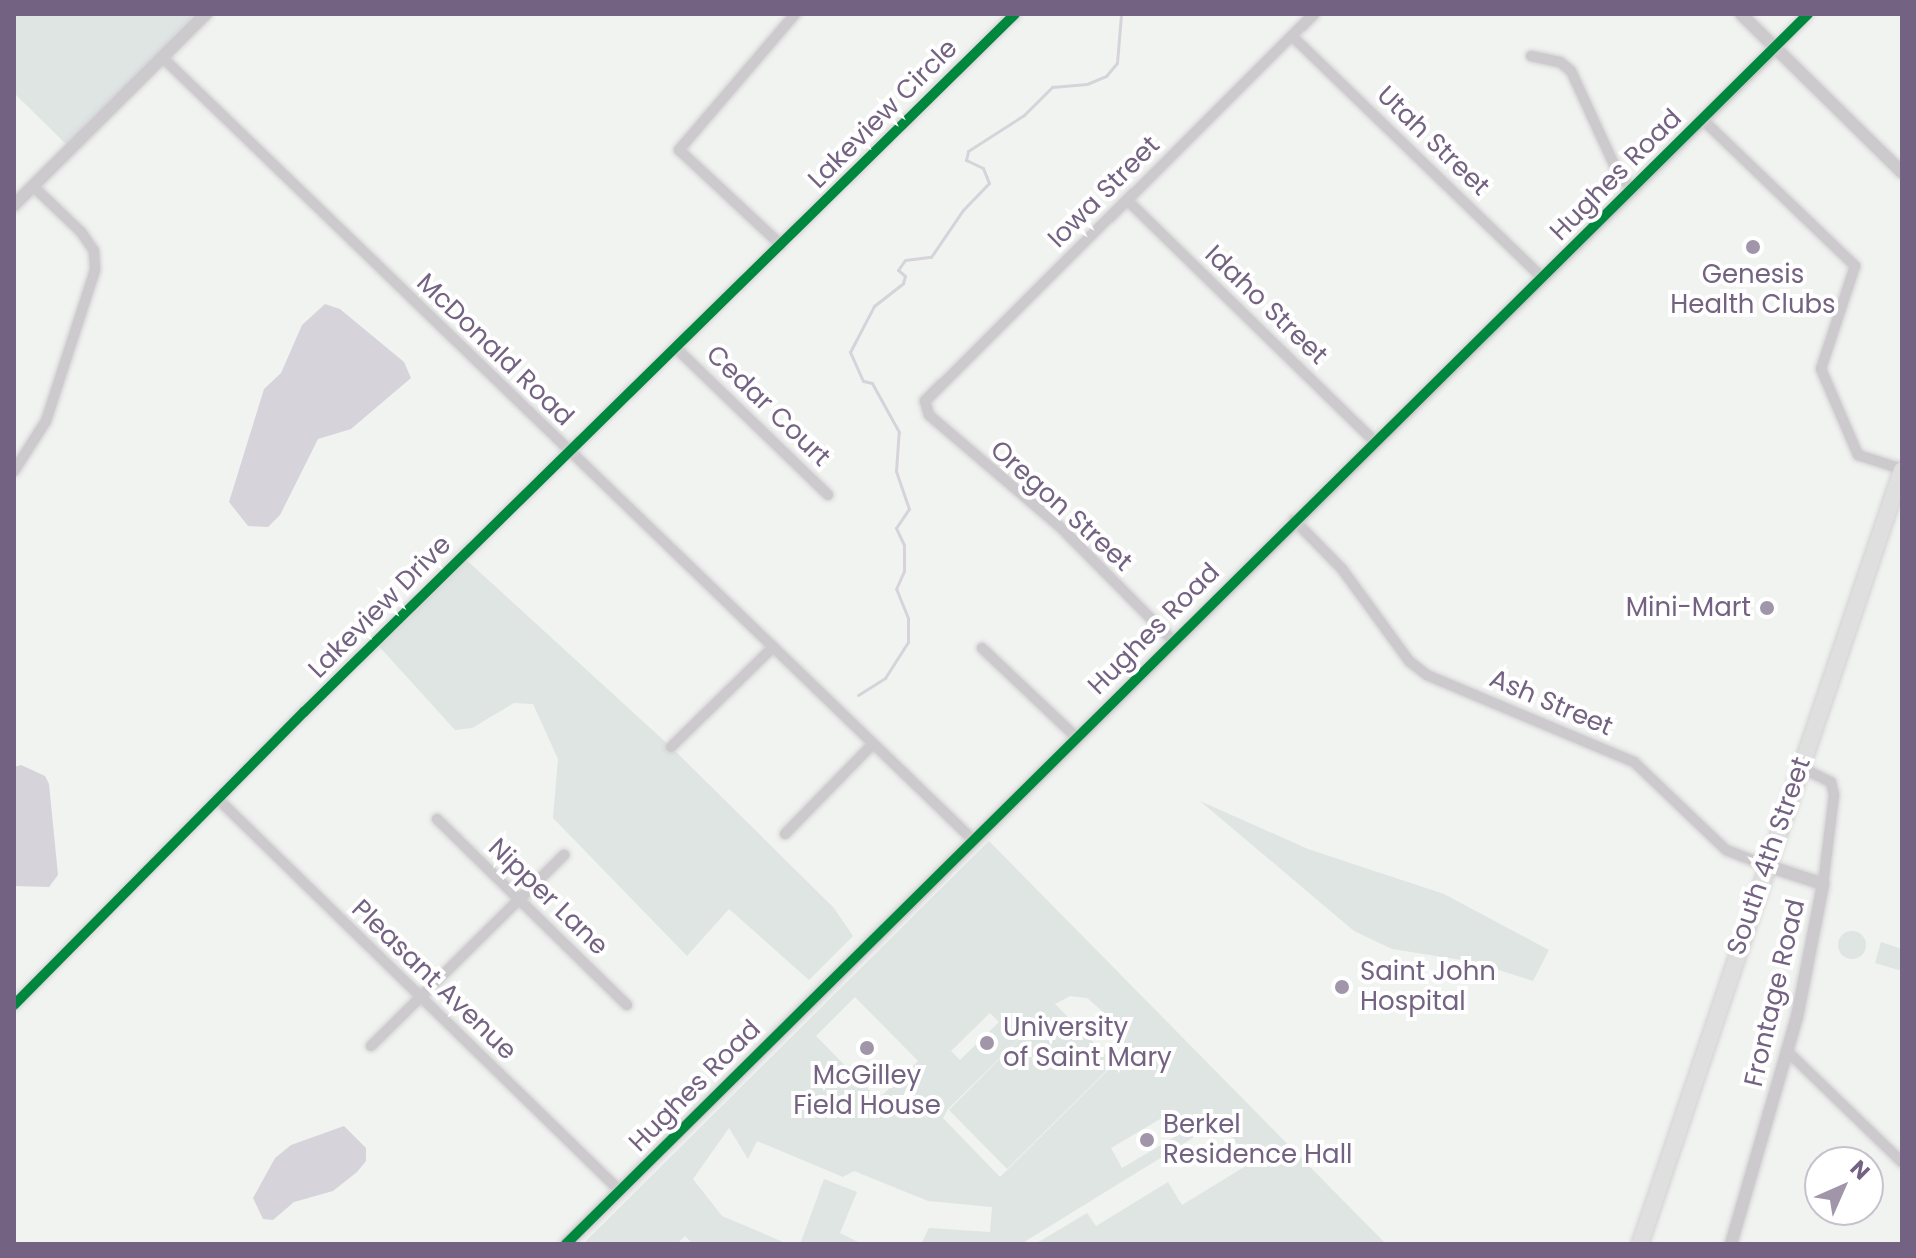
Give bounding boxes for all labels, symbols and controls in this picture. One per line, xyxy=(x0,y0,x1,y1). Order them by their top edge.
street label: Lakeview Circle xyxy=(802,33,964,195)
street label: Utah Street xyxy=(1370,80,1496,202)
street label: Hughes Road xyxy=(1544,103,1688,247)
street label: Iowa Street xyxy=(1042,130,1166,254)
marker: Genesis Health Clubs xyxy=(1744,238,1762,256)
street label: Idaho Street xyxy=(1198,239,1334,371)
place label: Genesis Health Clubs xyxy=(1670,259,1836,320)
street label: McDonald Road xyxy=(410,267,580,433)
street label: Cedar Court xyxy=(699,339,837,473)
street label: Oregon Street xyxy=(984,434,1138,578)
street label: Lakeview Drive xyxy=(302,529,458,685)
street label: Hughes Road xyxy=(1082,557,1226,701)
place label: Mini-Mart xyxy=(1626,592,1751,624)
marker: Mini-Mart xyxy=(1758,599,1776,617)
street label: Ash Street xyxy=(1485,663,1617,743)
street label: South 4th Street xyxy=(1721,753,1817,959)
street label: Nipper Lane xyxy=(482,832,614,962)
street label: Pleasant Avenue xyxy=(345,893,523,1067)
street label: Frontage Road xyxy=(1738,896,1812,1090)
place label: Saint John Hospital xyxy=(1360,956,1496,1018)
marker: Saint John Hospital xyxy=(1331,976,1353,998)
place label: University of Saint Mary xyxy=(1003,1012,1172,1074)
street label: Hughes Road xyxy=(623,1014,767,1158)
marker: University of Saint Mary xyxy=(978,1034,996,1052)
marker: McGilley Field House xyxy=(858,1039,876,1057)
place label: McGilley Field House xyxy=(793,1060,941,1122)
place label: Berkel Residence Hall xyxy=(1163,1109,1352,1170)
marker: Berkel Residence Hall xyxy=(1138,1131,1156,1149)
north arrow xyxy=(1804,1146,1884,1226)
text: N xyxy=(1843,1153,1877,1187)

